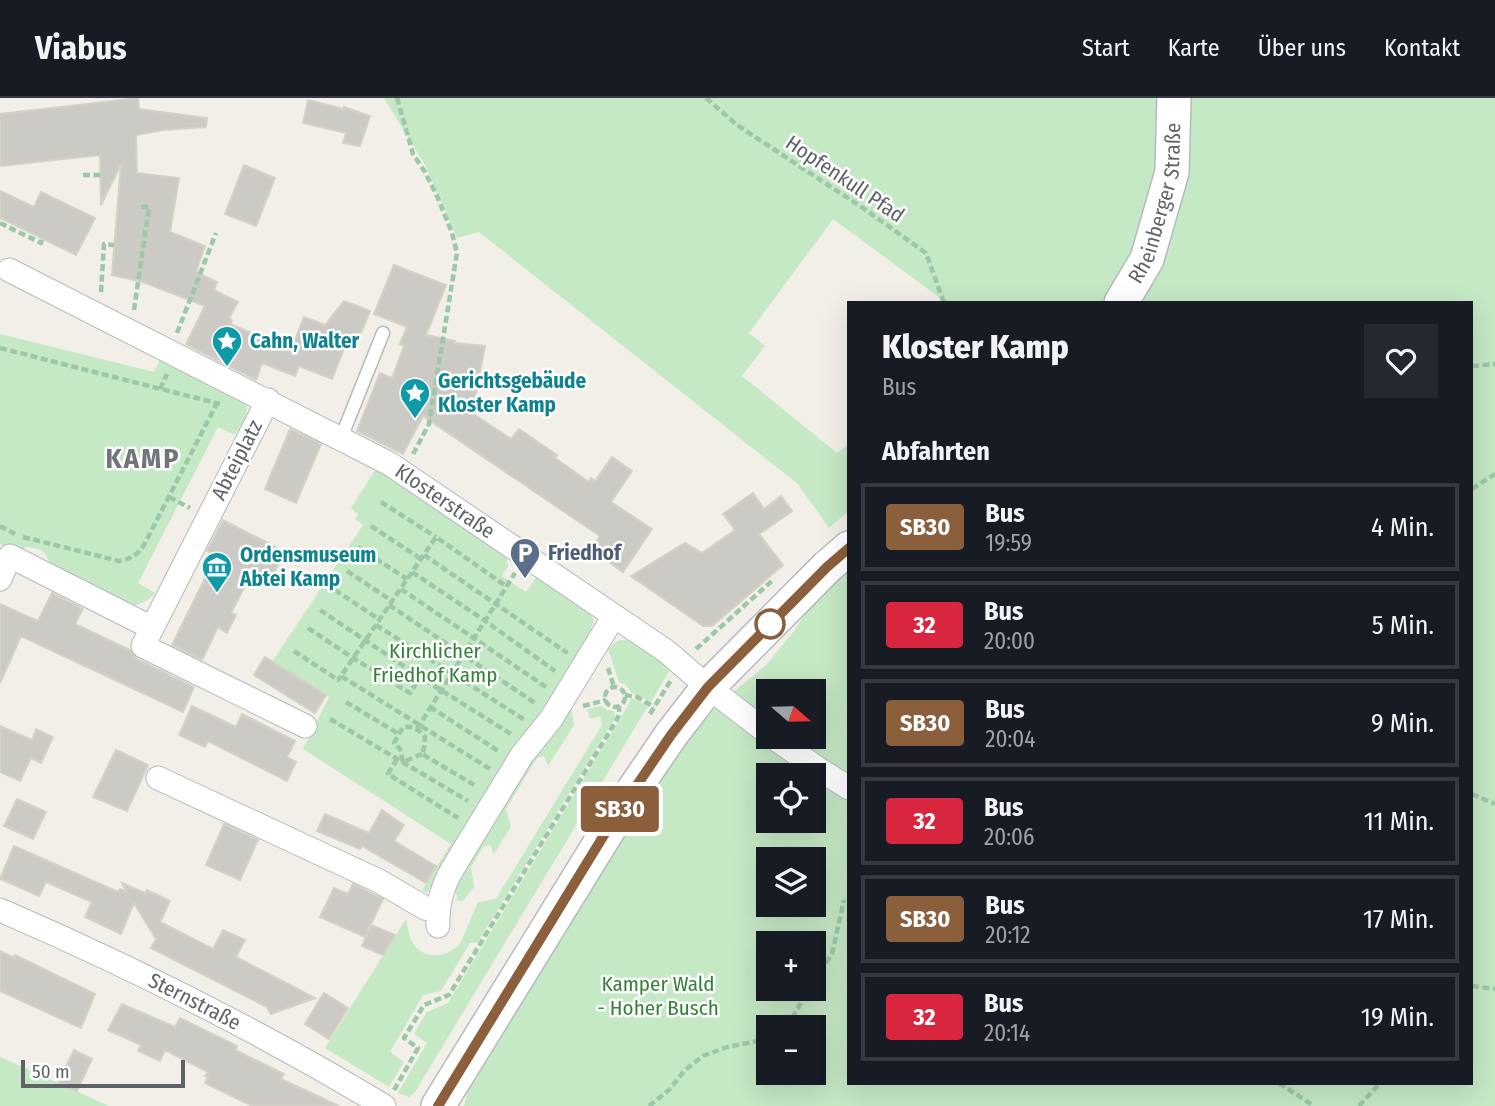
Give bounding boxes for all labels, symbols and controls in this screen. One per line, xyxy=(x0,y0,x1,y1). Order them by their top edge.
text: Viabus xyxy=(35,28,127,68)
text: Start xyxy=(1082,34,1130,62)
text: Karte xyxy=(1168,34,1220,62)
text: Über uns xyxy=(1258,34,1346,62)
text: Kontakt xyxy=(1384,34,1460,62)
street label: Rheinberger Straße xyxy=(1123,122,1186,288)
street label: Hopfenkull Pfad xyxy=(781,130,909,228)
place icon: Cahn, Walter xyxy=(210,324,244,368)
button: heart xyxy=(1364,324,1438,398)
text: Kloster Kamp xyxy=(882,327,1069,367)
place label: Cahn, Walter xyxy=(250,328,360,354)
place label: Gerichtsgebäude Kloster Kamp xyxy=(438,368,587,418)
text: Bus xyxy=(882,373,916,401)
place icon: Gerichtsgebäude Kloster Kamp xyxy=(398,376,432,420)
street label: Abteiplatz xyxy=(206,416,268,504)
text: Abfahrten xyxy=(882,436,990,467)
district label: KAMP xyxy=(106,442,180,475)
street label: Klosterstraße xyxy=(390,458,500,544)
text: Bus xyxy=(985,498,1025,529)
text: 4 Min. xyxy=(1371,512,1434,543)
text: SB30 xyxy=(900,513,950,541)
text: 19:59 xyxy=(985,529,1032,557)
parking icon: Friedhof xyxy=(508,536,542,580)
place label: Friedhof xyxy=(548,540,623,566)
place label: Ordensmuseum Abtei Kamp xyxy=(239,542,376,592)
museum icon: Ordensmuseum Abtei Kamp xyxy=(200,550,234,594)
text: Bus xyxy=(984,596,1023,627)
unlabelled marker xyxy=(755,609,785,639)
text: 5 Min. xyxy=(1372,610,1434,641)
text: 32 xyxy=(913,611,936,639)
text: 20:00 xyxy=(984,627,1035,655)
park label: Kirchlicher Friedhof Kamp xyxy=(373,638,497,688)
north arrow xyxy=(756,679,826,749)
map controls xyxy=(756,679,826,1085)
text: Bus xyxy=(985,694,1025,725)
text: 9 Min. xyxy=(1371,708,1434,739)
text: SB30 xyxy=(900,709,950,737)
text: 20:04 xyxy=(985,725,1035,753)
button: locate xyxy=(756,763,826,833)
line badge: SB30 xyxy=(571,786,669,832)
text: Bus xyxy=(984,792,1023,823)
text: SB30 xyxy=(595,795,645,823)
text: 11 Min. xyxy=(1364,806,1434,837)
text: 32 xyxy=(913,807,936,835)
text: 20:06 xyxy=(984,823,1034,851)
button: layers xyxy=(756,847,826,917)
text: Bus xyxy=(985,890,1025,921)
text: 17 Min. xyxy=(1363,904,1434,935)
text: SB30 xyxy=(900,905,950,933)
text: 20:12 xyxy=(985,921,1031,949)
button: + xyxy=(756,931,826,1001)
street label: Sternstraße xyxy=(144,967,245,1036)
park label: Kamper Wald - Hoher Busch xyxy=(597,971,719,1021)
text: Bus xyxy=(984,988,1023,1019)
text: 19 Min. xyxy=(1361,1002,1434,1033)
text: 32 xyxy=(913,1003,936,1031)
button: − xyxy=(756,1015,826,1085)
text: 20:14 xyxy=(984,1019,1030,1047)
scale bar xyxy=(21,1057,186,1089)
text: 50 m xyxy=(32,1060,70,1083)

